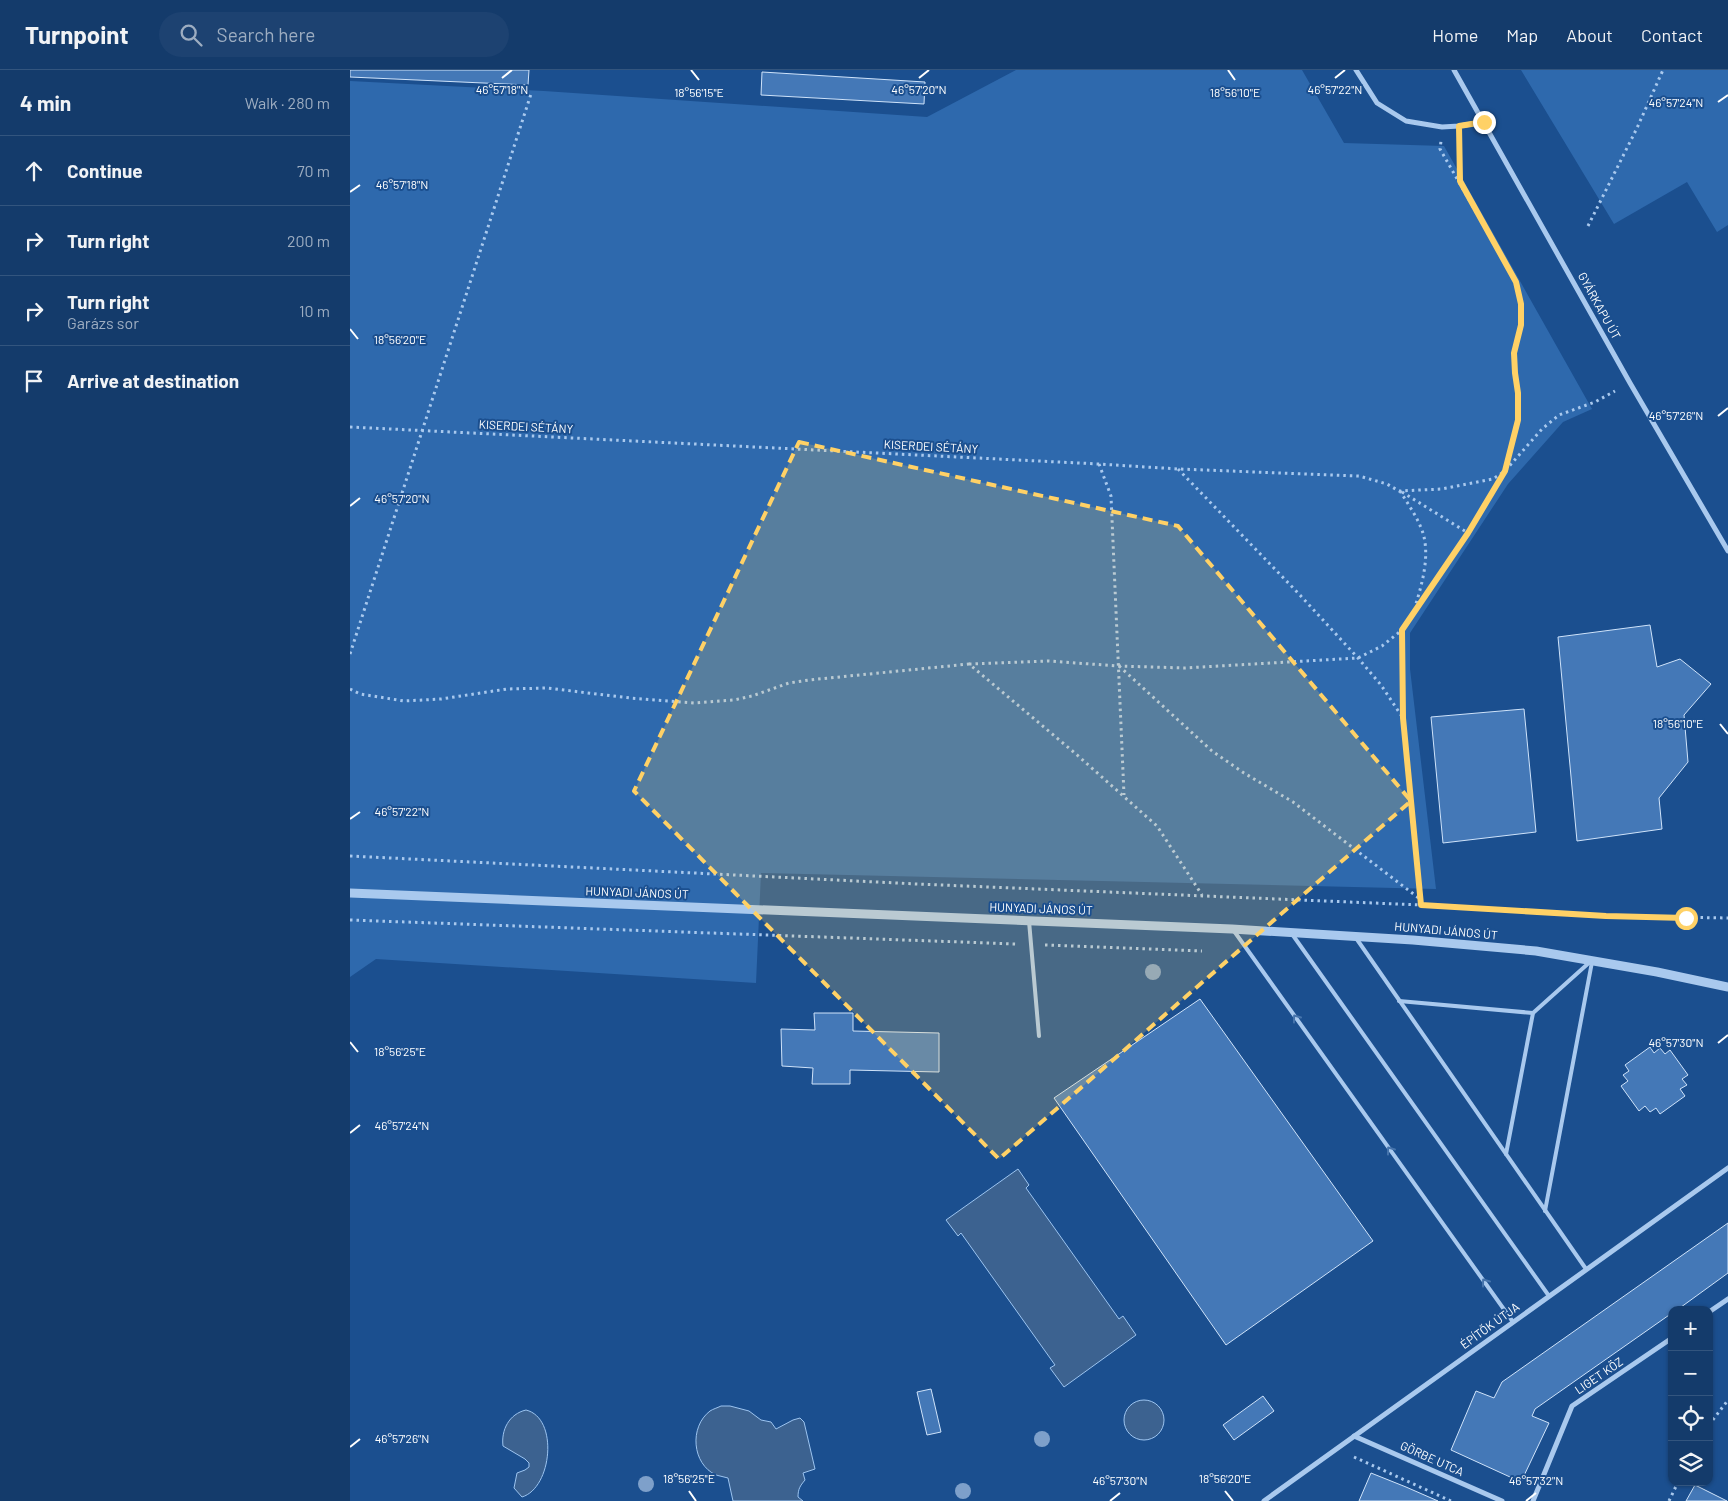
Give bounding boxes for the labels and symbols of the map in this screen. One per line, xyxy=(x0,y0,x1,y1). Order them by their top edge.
text: 46°57'18"N xyxy=(476,82,528,96)
text: 46°57'20"N xyxy=(891,82,947,96)
text: 46°57'22"N xyxy=(1308,82,1362,96)
text: 18°56'15"E xyxy=(674,85,724,99)
text: 18°56'10"E xyxy=(1210,85,1260,99)
text: 46°57'24"N xyxy=(1649,95,1703,109)
route end xyxy=(1473,111,1496,134)
text: 46°57'18"N xyxy=(376,177,428,191)
street label: GYÁRKAPU ÚT xyxy=(1576,270,1624,342)
text: 18°56'20"E xyxy=(374,332,426,346)
text: 46°57'26"N xyxy=(1649,408,1703,422)
street label: KISERDEI SÉTÁNY xyxy=(478,417,574,435)
street label: KISERDEI SÉTÁNY xyxy=(883,437,979,455)
text: 46°57'20"N xyxy=(374,491,430,505)
text: 18°56'10"E xyxy=(1653,716,1703,730)
text: 46°57'22"N xyxy=(375,804,429,818)
street label: HUNYADI JÁNOS ÚT xyxy=(585,883,689,901)
street label: HUNYADI JÁNOS ÚT xyxy=(989,899,1093,917)
route start xyxy=(1675,907,1698,930)
street label: HUNYADI JÁNOS ÚT xyxy=(1394,919,1498,942)
one-way arrow xyxy=(1293,1014,1302,1023)
text: 46°57'30"N xyxy=(1648,1035,1704,1049)
text: 18°56'25"E xyxy=(374,1044,426,1058)
text: 46°57'24"N xyxy=(375,1118,429,1132)
one-way arrow xyxy=(1387,1146,1396,1156)
one-way arrow xyxy=(1482,1278,1491,1288)
street label: ÉPÍTŐK ÚTJA xyxy=(1457,1299,1522,1351)
street label: LIGET KÖZ xyxy=(1572,1354,1625,1396)
text: 46°57'26"N xyxy=(375,1431,429,1445)
street label: GÖRBE UTCA xyxy=(1399,1438,1466,1478)
text: 18°56'25"E xyxy=(663,1471,715,1485)
text: 18°56'20"E xyxy=(1199,1471,1251,1485)
text: 46°57'30"N xyxy=(1092,1473,1148,1487)
text: 46°57'32"N xyxy=(1509,1473,1563,1487)

